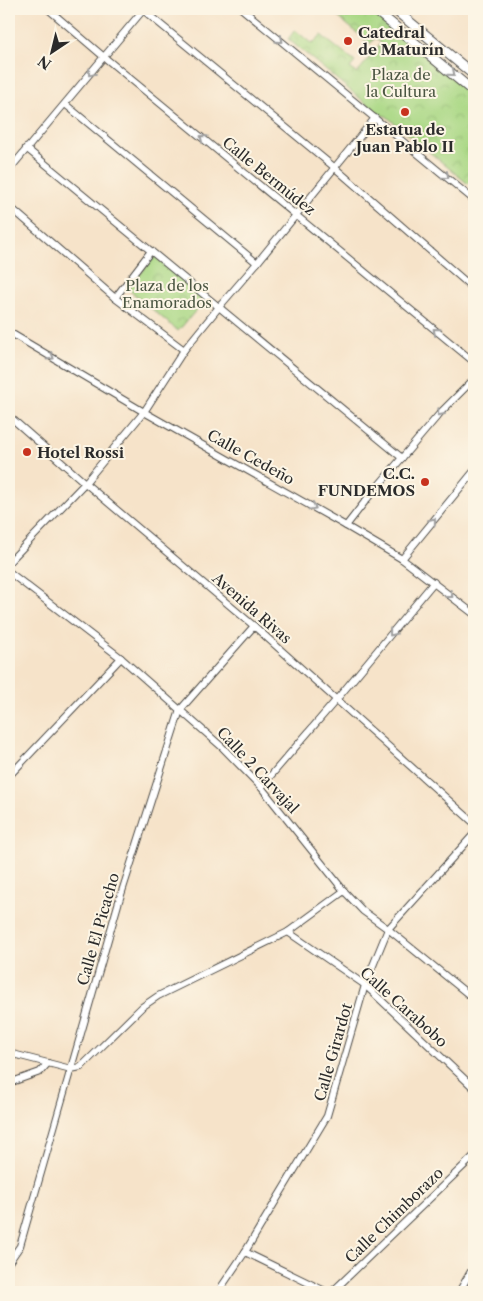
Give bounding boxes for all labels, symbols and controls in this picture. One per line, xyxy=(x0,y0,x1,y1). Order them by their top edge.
place label: Catedral de Maturín xyxy=(358,23,445,59)
north arrow xyxy=(28,28,78,78)
one-way arrow xyxy=(274,34,283,43)
marker: Catedral de Maturín xyxy=(342,35,354,47)
text: N xyxy=(34,52,55,74)
park label: Plaza de la Cultura xyxy=(366,65,436,101)
one-way arrow xyxy=(87,68,96,77)
one-way arrow xyxy=(446,68,455,76)
marker: Estatua de Juan Pablo II xyxy=(399,106,411,118)
place label: Estatua de Juan Pablo II xyxy=(353,120,454,156)
street label: Calle Bermúdez xyxy=(219,133,320,219)
one-way arrow xyxy=(200,135,209,144)
one-way arrow xyxy=(440,170,449,179)
park label: Plaza de los Enamorados xyxy=(122,276,212,312)
one-way arrow xyxy=(433,327,442,336)
one-way arrow xyxy=(45,350,54,360)
one-way arrow xyxy=(437,408,446,417)
street label: Calle Cedeño xyxy=(204,425,298,489)
place label: Hotel Rossi xyxy=(37,443,125,462)
marker: Hotel Rossi xyxy=(21,446,33,458)
place label: C.C. FUNDEMOS xyxy=(318,464,415,500)
marker: C.C. FUNDEMOS xyxy=(419,476,431,488)
one-way arrow xyxy=(308,501,317,511)
one-way arrow xyxy=(428,518,436,527)
street label: Avenida Rivas xyxy=(208,568,295,648)
one-way arrow xyxy=(444,589,453,597)
one-way arrow xyxy=(389,627,397,636)
street label: Calle 2 Carvajal xyxy=(213,723,303,818)
street label: Calle El Picacho xyxy=(73,870,123,988)
street label: Calle Carabobo xyxy=(356,963,452,1051)
street label: Calle Girardot xyxy=(310,1000,356,1103)
street label: Calle Chimborazo xyxy=(341,1163,447,1267)

